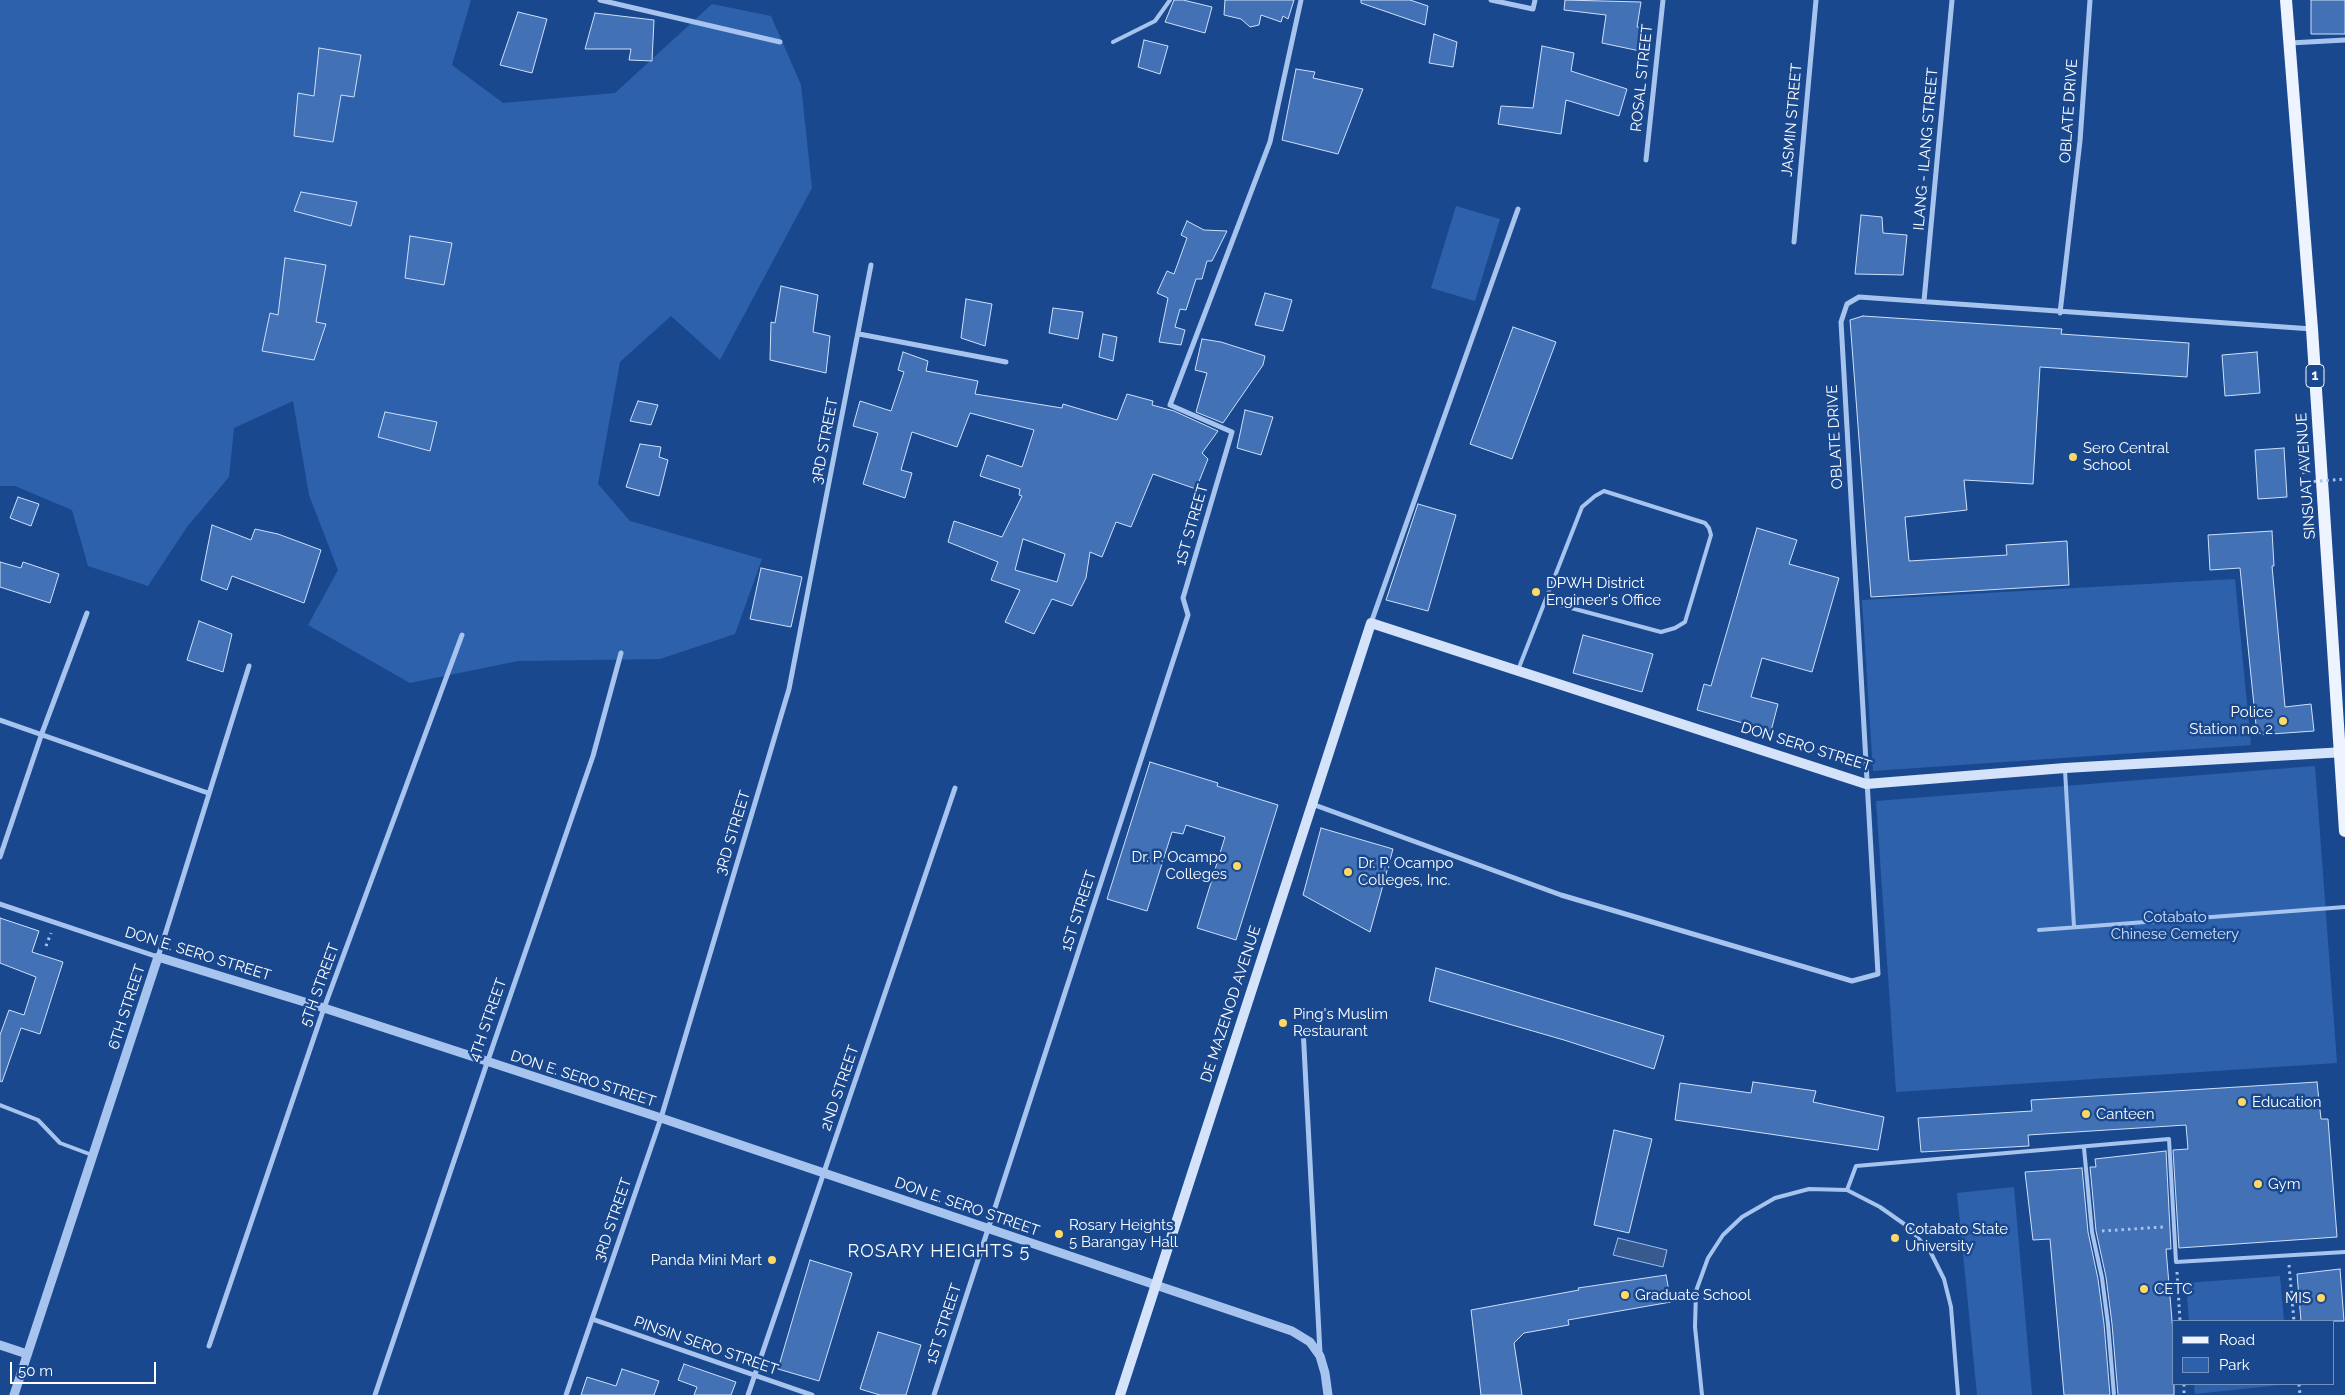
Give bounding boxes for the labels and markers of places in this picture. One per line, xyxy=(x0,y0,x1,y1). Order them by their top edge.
place label: Sero Central School xyxy=(2083,439,2169,474)
marker: Sero Central School xyxy=(2067,451,2079,463)
place label: DPWH District Engineer's Office xyxy=(1546,574,1661,609)
marker: DPWH District Engineer's Office xyxy=(1530,586,1542,598)
place label: Police Station no. 2 xyxy=(2189,703,2273,738)
marker: Police Station no. 2 xyxy=(2277,715,2289,727)
place label: Dr. P. Ocampo Colleges xyxy=(1132,848,1227,883)
place label: Dr. P. Ocampo Colleges, Inc. xyxy=(1358,854,1453,889)
marker: Dr. P. Ocampo Colleges xyxy=(1231,860,1243,872)
marker: Dr. P. Ocampo Colleges, Inc. xyxy=(1342,866,1354,878)
place label: Ping's Muslim Restaurant xyxy=(1293,1005,1388,1040)
marker: Ping's Muslim Restaurant xyxy=(1277,1017,1289,1029)
place label: Education xyxy=(2252,1093,2321,1111)
marker: Education xyxy=(2236,1096,2248,1108)
place label: Canteen xyxy=(2096,1105,2154,1123)
marker: Canteen xyxy=(2080,1108,2092,1120)
place label: Gym xyxy=(2268,1175,2301,1193)
marker: Gym xyxy=(2252,1178,2264,1190)
place label: Rosary Heights 5 Barangay Hall xyxy=(1069,1216,1178,1251)
place label: Cotabato State University xyxy=(1905,1220,2008,1255)
marker: Rosary Heights 5 Barangay Hall xyxy=(1053,1228,1065,1240)
marker: Cotabato State University xyxy=(1889,1232,1901,1244)
place label: Panda Mini Mart xyxy=(651,1251,762,1269)
marker: Panda Mini Mart xyxy=(766,1254,778,1266)
place label: CETC xyxy=(2154,1280,2192,1298)
marker: CETC xyxy=(2138,1283,2150,1295)
place label: Graduate School xyxy=(1635,1286,1751,1304)
marker: Graduate School xyxy=(1619,1289,1631,1301)
place label: MIS xyxy=(2285,1289,2311,1307)
marker: MIS xyxy=(2315,1292,2327,1304)

